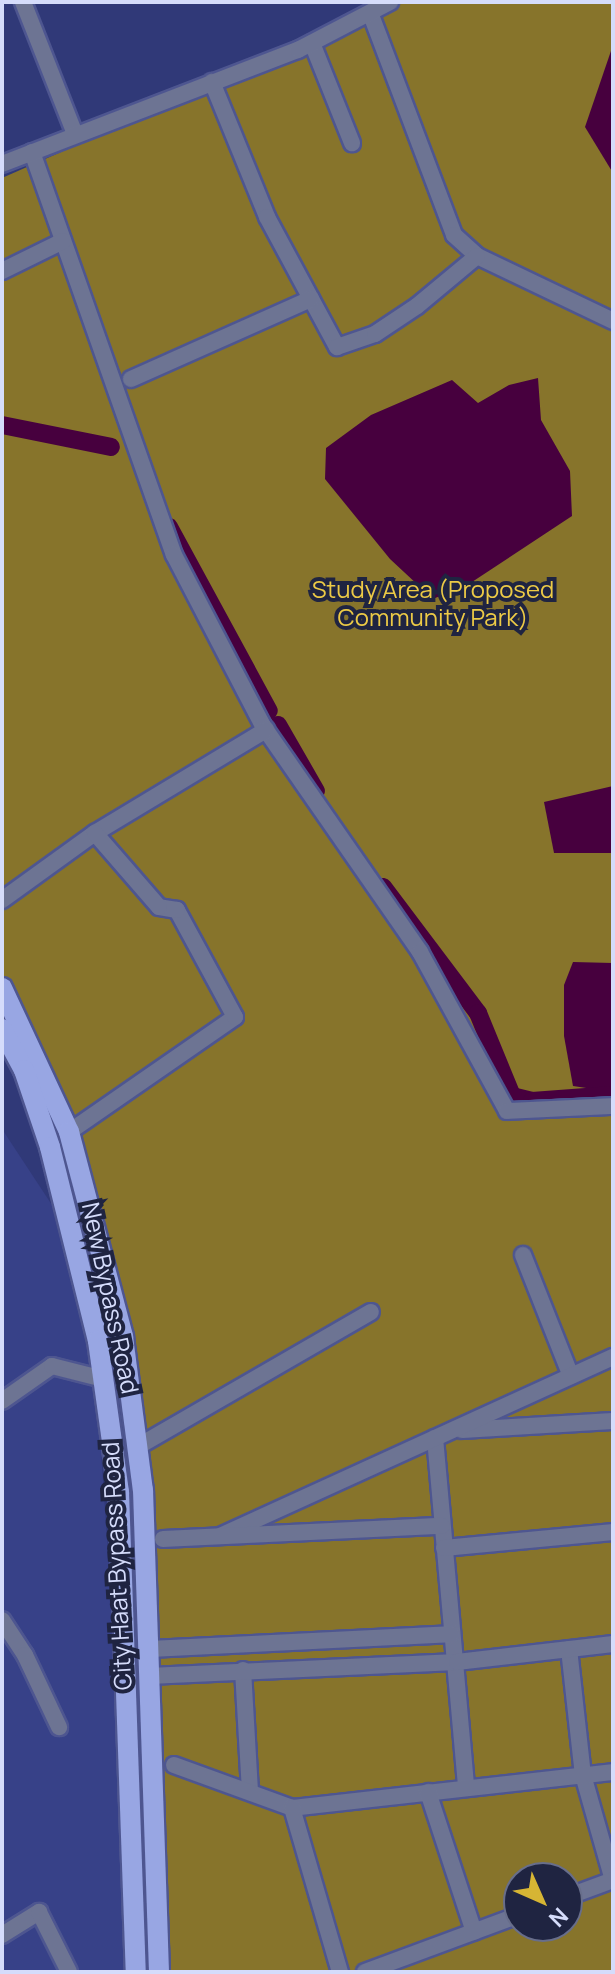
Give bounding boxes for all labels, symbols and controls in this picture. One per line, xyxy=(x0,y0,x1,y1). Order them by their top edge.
park label: Study Area (Proposed Community Park) xyxy=(312,575,554,631)
street label: New Bypass Road xyxy=(77,1200,145,1396)
street label: City Haat Bypass Road xyxy=(95,1441,137,1691)
north arrow xyxy=(503,1862,583,1942)
text: N xyxy=(542,1901,575,1934)

